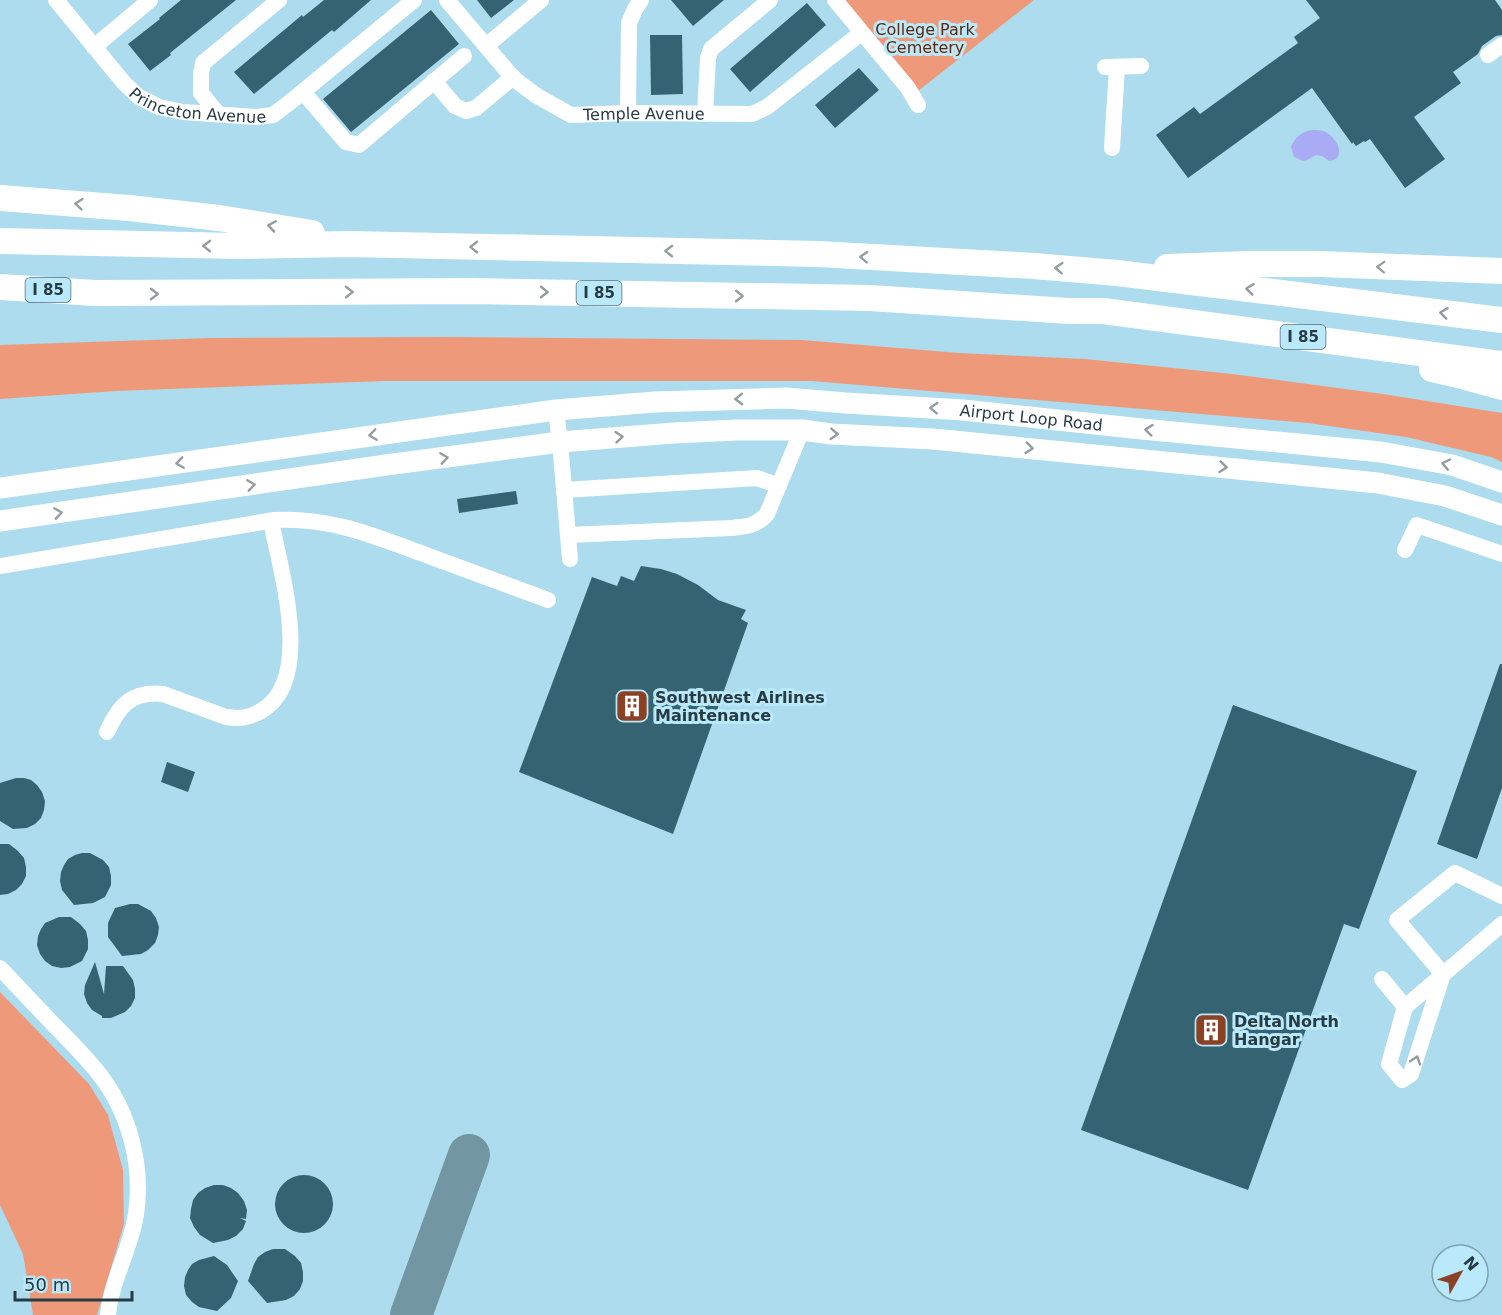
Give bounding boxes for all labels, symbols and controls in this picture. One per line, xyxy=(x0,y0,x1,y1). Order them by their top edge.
park label: College Park Cemetery xyxy=(875,20,975,57)
street label: Princeton Avenue xyxy=(125,84,267,127)
street label: Temple Avenue xyxy=(582,104,705,125)
one-way arrow xyxy=(74,198,83,211)
one-way arrow xyxy=(268,221,277,233)
one-way arrow xyxy=(203,239,212,252)
one-way arrow xyxy=(470,241,479,253)
one-way arrow xyxy=(665,245,674,258)
one-way arrow xyxy=(860,251,869,264)
one-way arrow xyxy=(1376,260,1385,273)
one-way arrow xyxy=(1054,262,1063,275)
road number: I 85 xyxy=(26,278,70,302)
road number: I 85 xyxy=(576,281,622,305)
one-way arrow xyxy=(1246,283,1255,296)
one-way arrow xyxy=(344,286,353,298)
one-way arrow xyxy=(539,286,548,299)
one-way arrow xyxy=(149,288,158,300)
one-way arrow xyxy=(734,290,743,302)
one-way arrow xyxy=(1439,307,1449,319)
road number: I 85 xyxy=(1280,325,1326,349)
one-way arrow xyxy=(735,392,744,405)
street label: Airport Loop Road xyxy=(959,401,1104,435)
one-way arrow xyxy=(929,402,938,415)
one-way arrow xyxy=(1144,424,1153,437)
one-way arrow xyxy=(830,427,839,440)
one-way arrow xyxy=(369,428,378,440)
one-way arrow xyxy=(614,431,623,444)
one-way arrow xyxy=(1024,441,1033,454)
one-way arrow xyxy=(439,452,449,464)
one-way arrow xyxy=(176,456,185,468)
one-way arrow xyxy=(1441,459,1451,472)
one-way arrow xyxy=(1218,460,1227,473)
one-way arrow xyxy=(246,479,256,491)
one-way arrow xyxy=(53,507,63,519)
building icon: Southwest Airlines Maintenance xyxy=(614,688,650,724)
place label: Southwest Airlines Maintenance xyxy=(655,688,825,725)
building icon: Delta North Hangar xyxy=(1193,1012,1229,1048)
place label: Delta North Hangar xyxy=(1234,1012,1339,1049)
one-way arrow xyxy=(1409,1055,1421,1066)
north arrow xyxy=(1430,1243,1490,1303)
text: N xyxy=(1460,1252,1483,1275)
scale bar xyxy=(15,1264,132,1302)
text: 50 m xyxy=(24,1274,70,1295)

